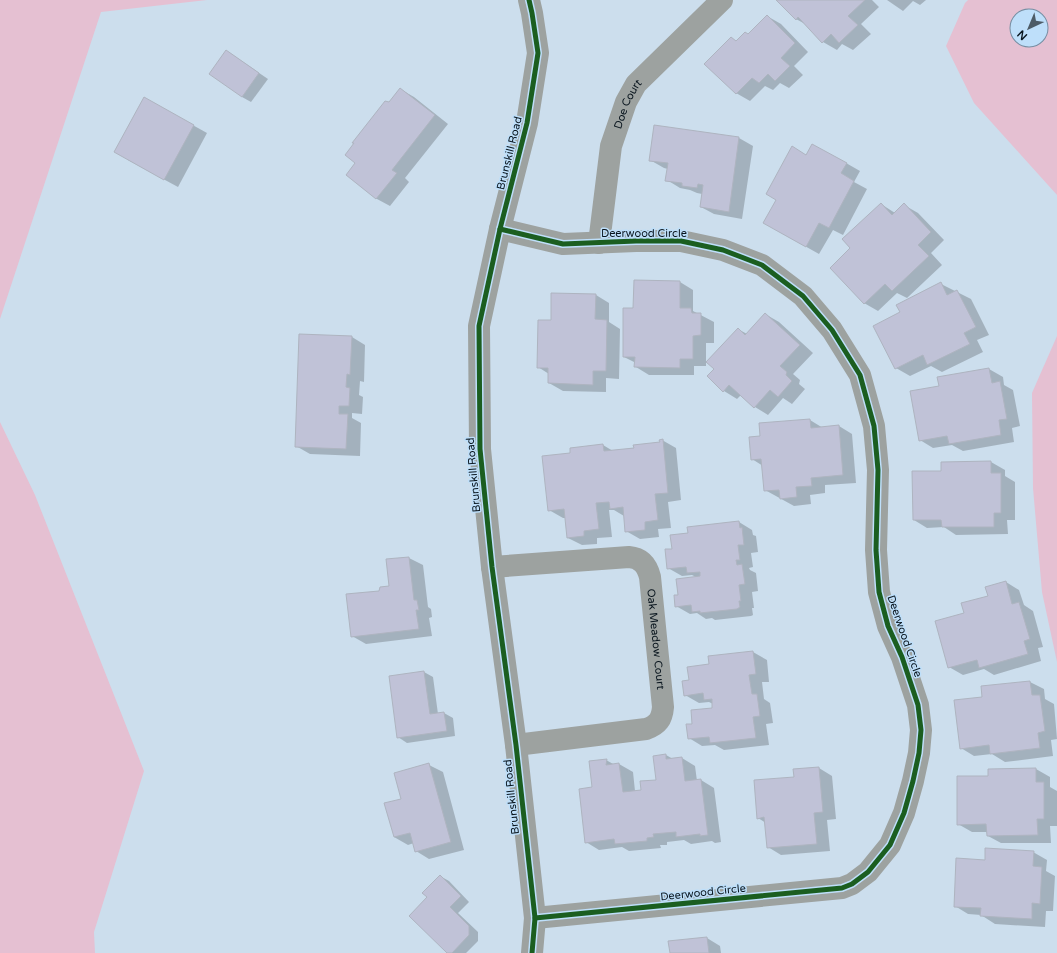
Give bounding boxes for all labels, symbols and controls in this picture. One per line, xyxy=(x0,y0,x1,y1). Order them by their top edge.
north arrow xyxy=(1009,8,1049,48)
text: N xyxy=(1015,27,1030,43)
street label: Doe Court xyxy=(611,76,644,131)
street label: Brunskill Road xyxy=(494,115,525,191)
street label: Deerwood Circle xyxy=(601,227,687,240)
street label: Brunskill Road xyxy=(464,437,483,513)
street label: Oak Meadow Court xyxy=(644,588,667,690)
street label: Deerwood Circle xyxy=(884,593,925,679)
street label: Brunskill Road xyxy=(501,759,522,835)
street label: Deerwood Circle xyxy=(660,882,746,903)

